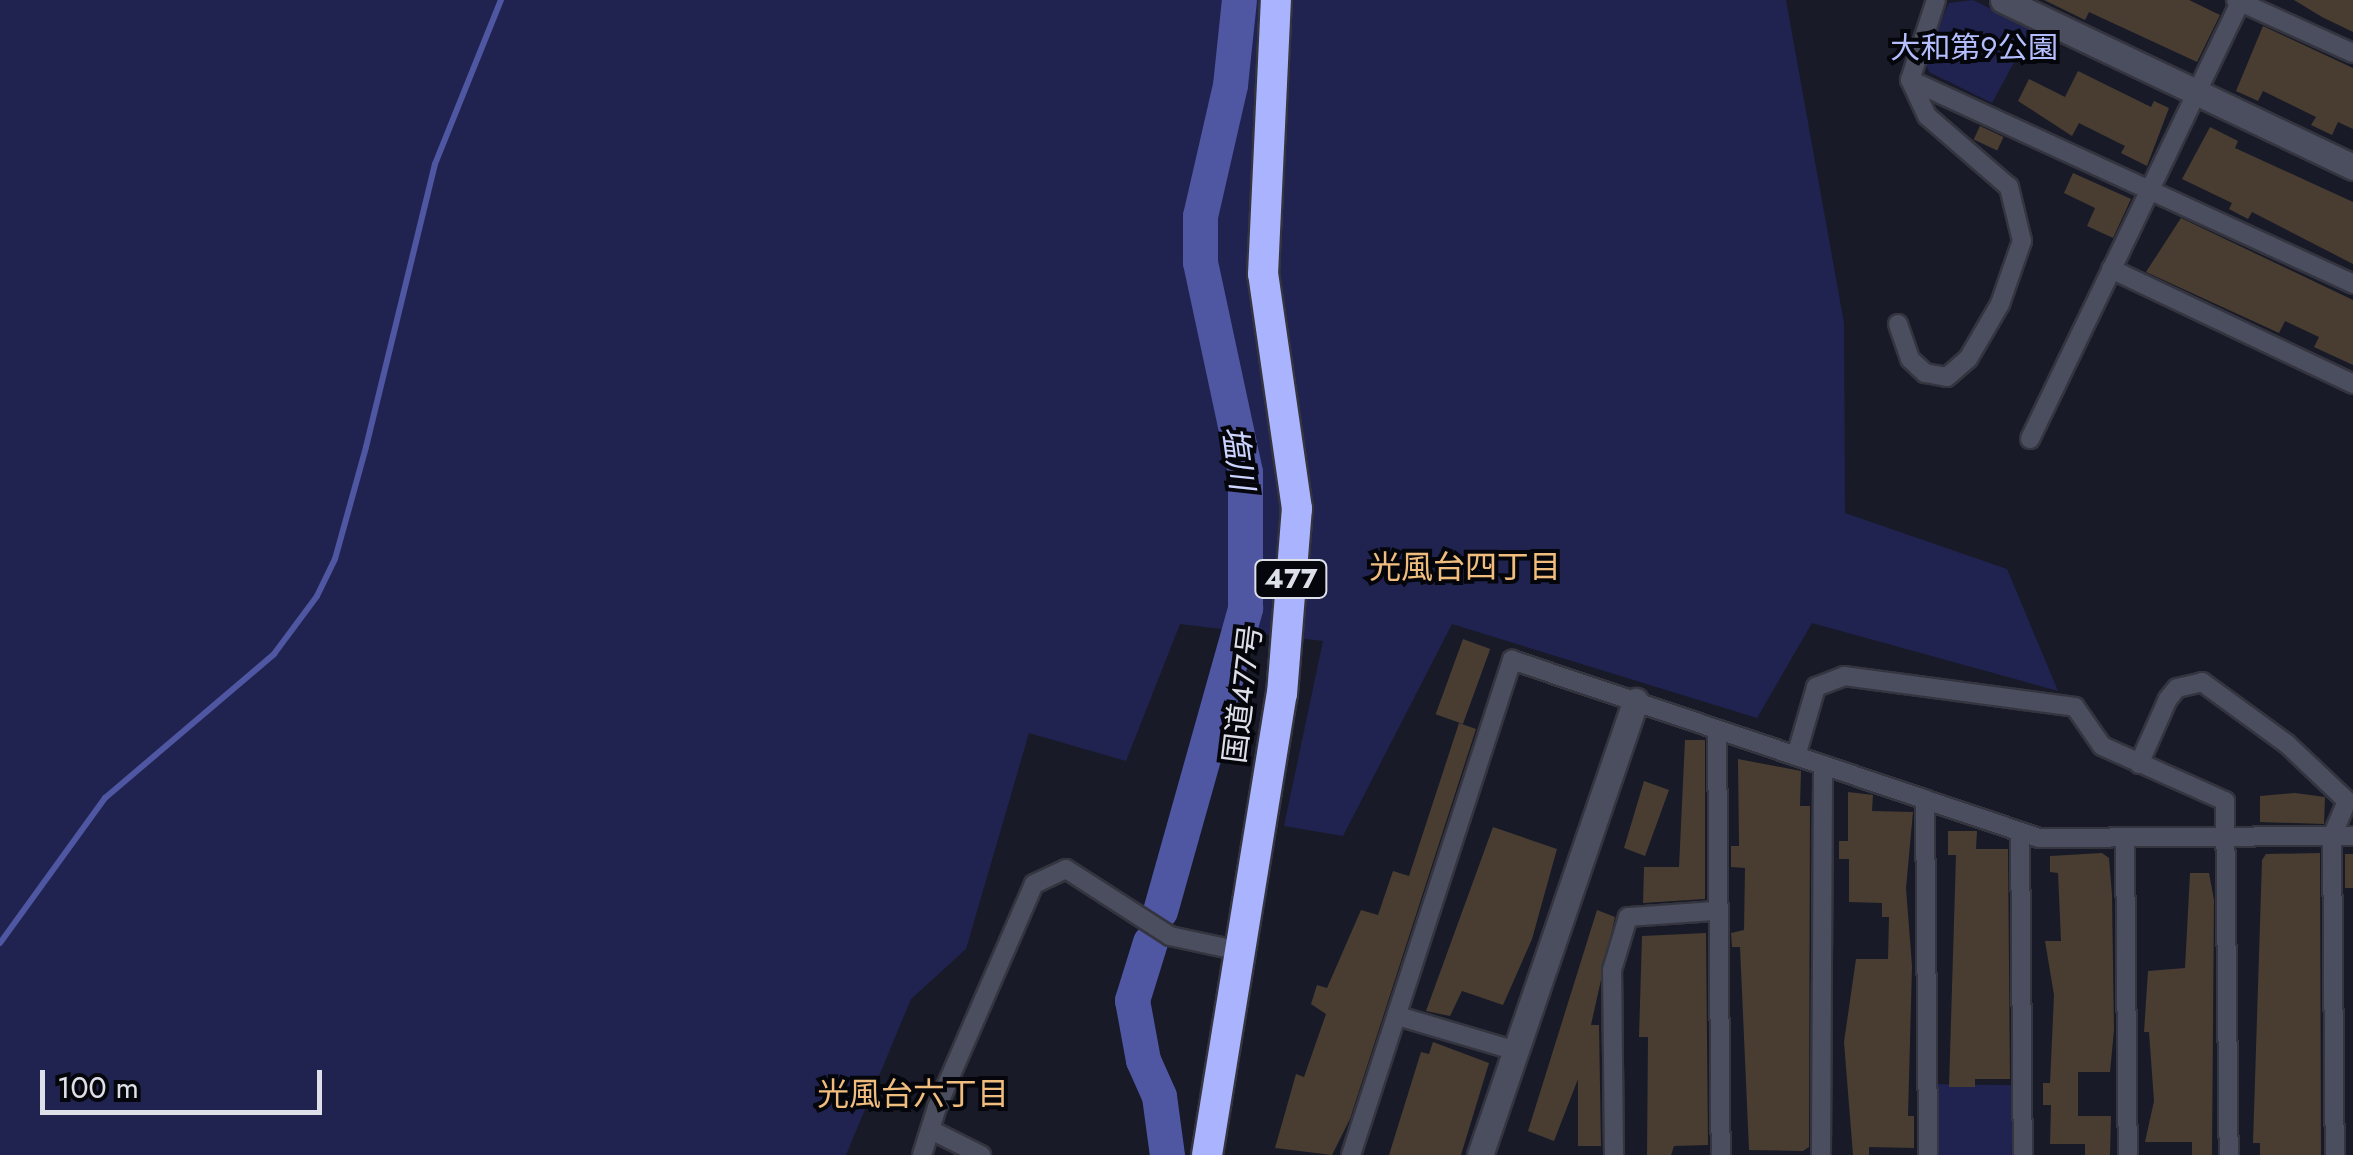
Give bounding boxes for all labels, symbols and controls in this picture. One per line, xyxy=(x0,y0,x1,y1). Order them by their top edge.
park label: 大和第9公園 xyxy=(1890,30,2058,66)
water label: 塩川 xyxy=(1215,424,1261,492)
district label: 光風台四丁目 xyxy=(1369,548,1561,586)
road number: 477 xyxy=(1254,556,1328,602)
street label: 国道477号 xyxy=(1217,623,1269,765)
scale bar xyxy=(45,1050,328,1112)
text: 100 m xyxy=(57,1066,139,1109)
district label: 光風台六丁目 xyxy=(817,1075,1009,1113)

